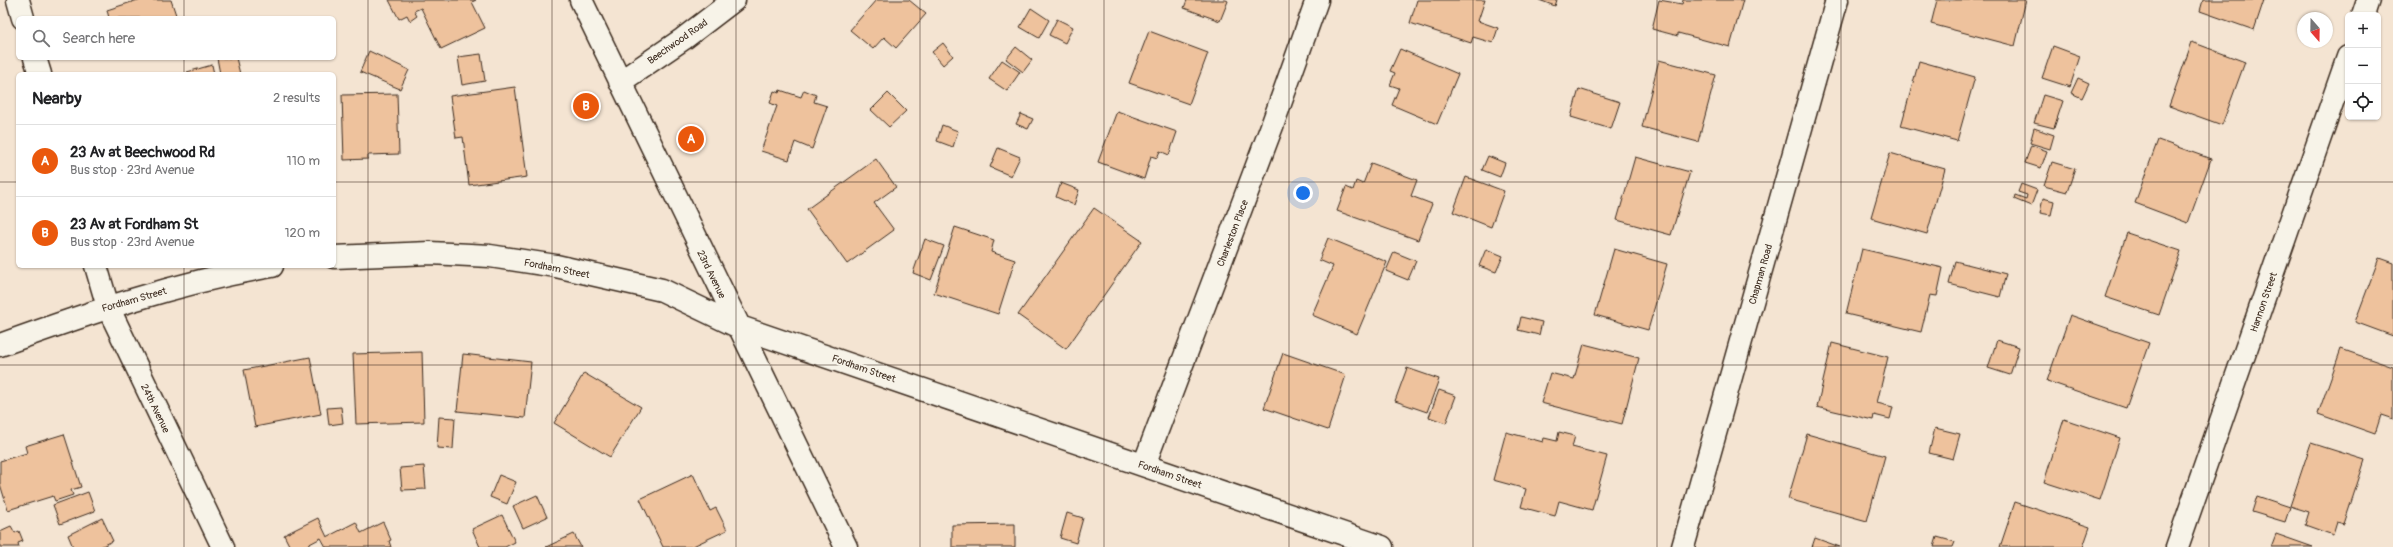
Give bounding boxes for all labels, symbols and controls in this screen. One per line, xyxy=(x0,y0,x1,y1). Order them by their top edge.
north arrow xyxy=(2297,12,2333,48)
map controls xyxy=(2345,12,2381,120)
button: + xyxy=(2345,12,2381,48)
search box xyxy=(16,16,336,60)
street label: Beechwood Road xyxy=(645,17,710,67)
icon: search xyxy=(30,27,52,49)
text: Search here xyxy=(62,29,135,48)
button: − xyxy=(2345,48,2381,84)
button: locate xyxy=(2345,84,2381,120)
text: Nearby xyxy=(32,88,81,109)
text: 2 results xyxy=(273,90,320,106)
pin: B xyxy=(573,91,599,121)
pin: A xyxy=(678,124,704,154)
text: 23 Av at Beechwood Rd xyxy=(70,143,215,162)
text: A xyxy=(41,153,49,169)
text: 110 m xyxy=(287,153,320,169)
text: Bus stop · 23rd Avenue xyxy=(70,162,194,178)
your location xyxy=(1293,183,1313,203)
street label: Charleston Place xyxy=(1215,198,1251,268)
text: 23 Av at Fordham St xyxy=(70,215,198,234)
text: B xyxy=(41,225,49,241)
text: 120 m xyxy=(284,225,320,241)
text: Bus stop · 23rd Avenue xyxy=(70,234,194,250)
street label: Chapman Road xyxy=(1747,243,1775,306)
street label: 23rd Avenue xyxy=(694,248,728,301)
street label: Fordham Street xyxy=(523,257,592,281)
street label: Hannon Street xyxy=(2248,270,2280,334)
street label: Fordham Street xyxy=(101,285,169,315)
street label: Fordham Street xyxy=(830,352,898,386)
street label: 24th Avenue xyxy=(138,382,172,435)
street label: Fordham Street xyxy=(1136,458,1204,492)

